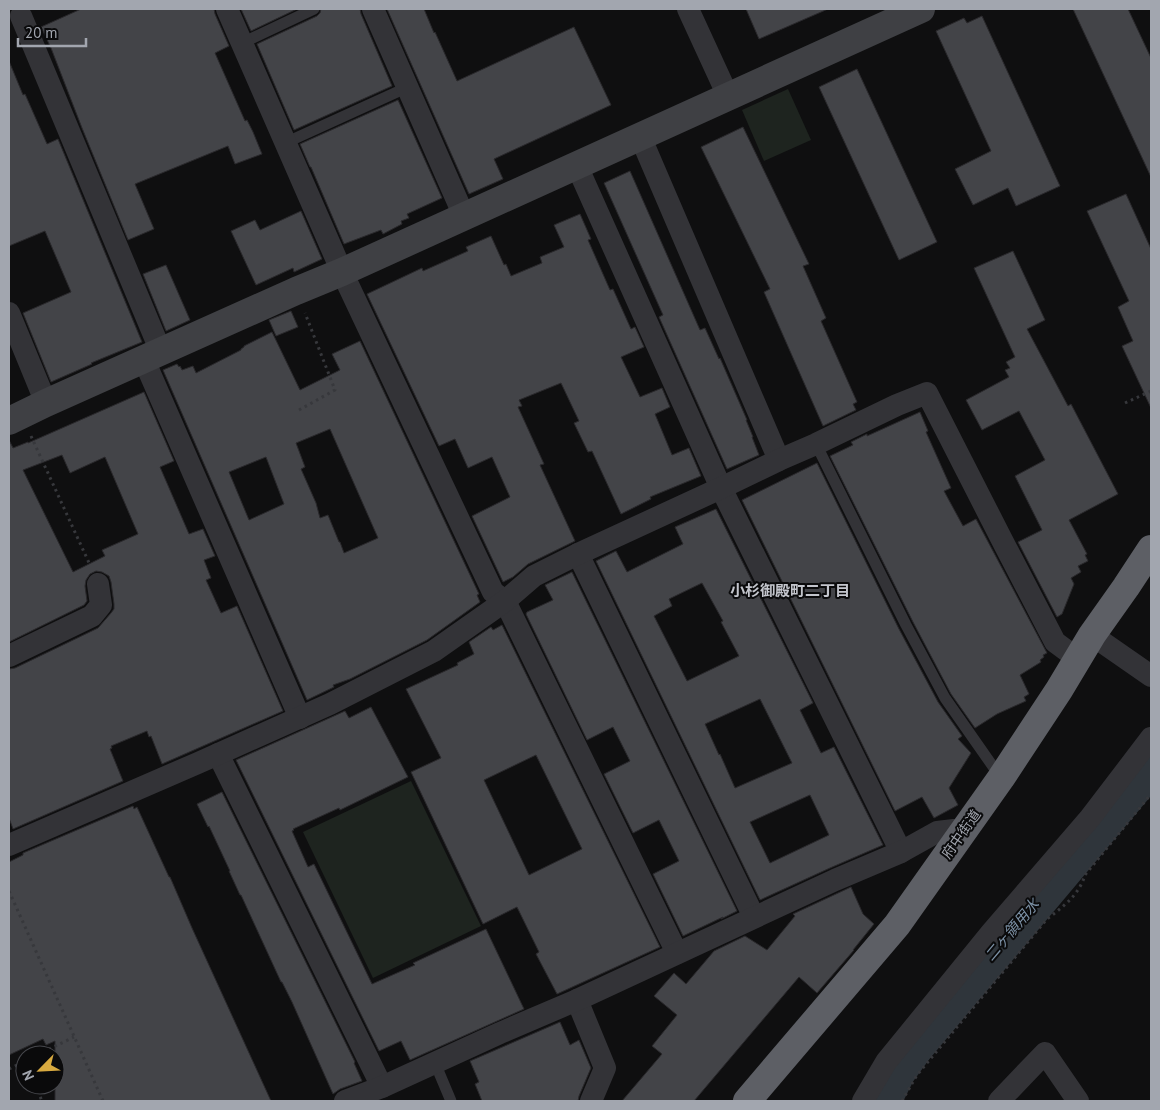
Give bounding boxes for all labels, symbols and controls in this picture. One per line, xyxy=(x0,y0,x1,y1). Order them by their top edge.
scale bar xyxy=(18,15,85,47)
text: 20 m xyxy=(25,23,58,42)
district label: 小杉御殿町二丁目 xyxy=(730,581,850,600)
street label: 府中街道 xyxy=(938,806,984,862)
water label: 二ヶ領用水 xyxy=(980,893,1044,965)
north arrow xyxy=(15,1045,65,1095)
text: N xyxy=(18,1067,38,1083)

